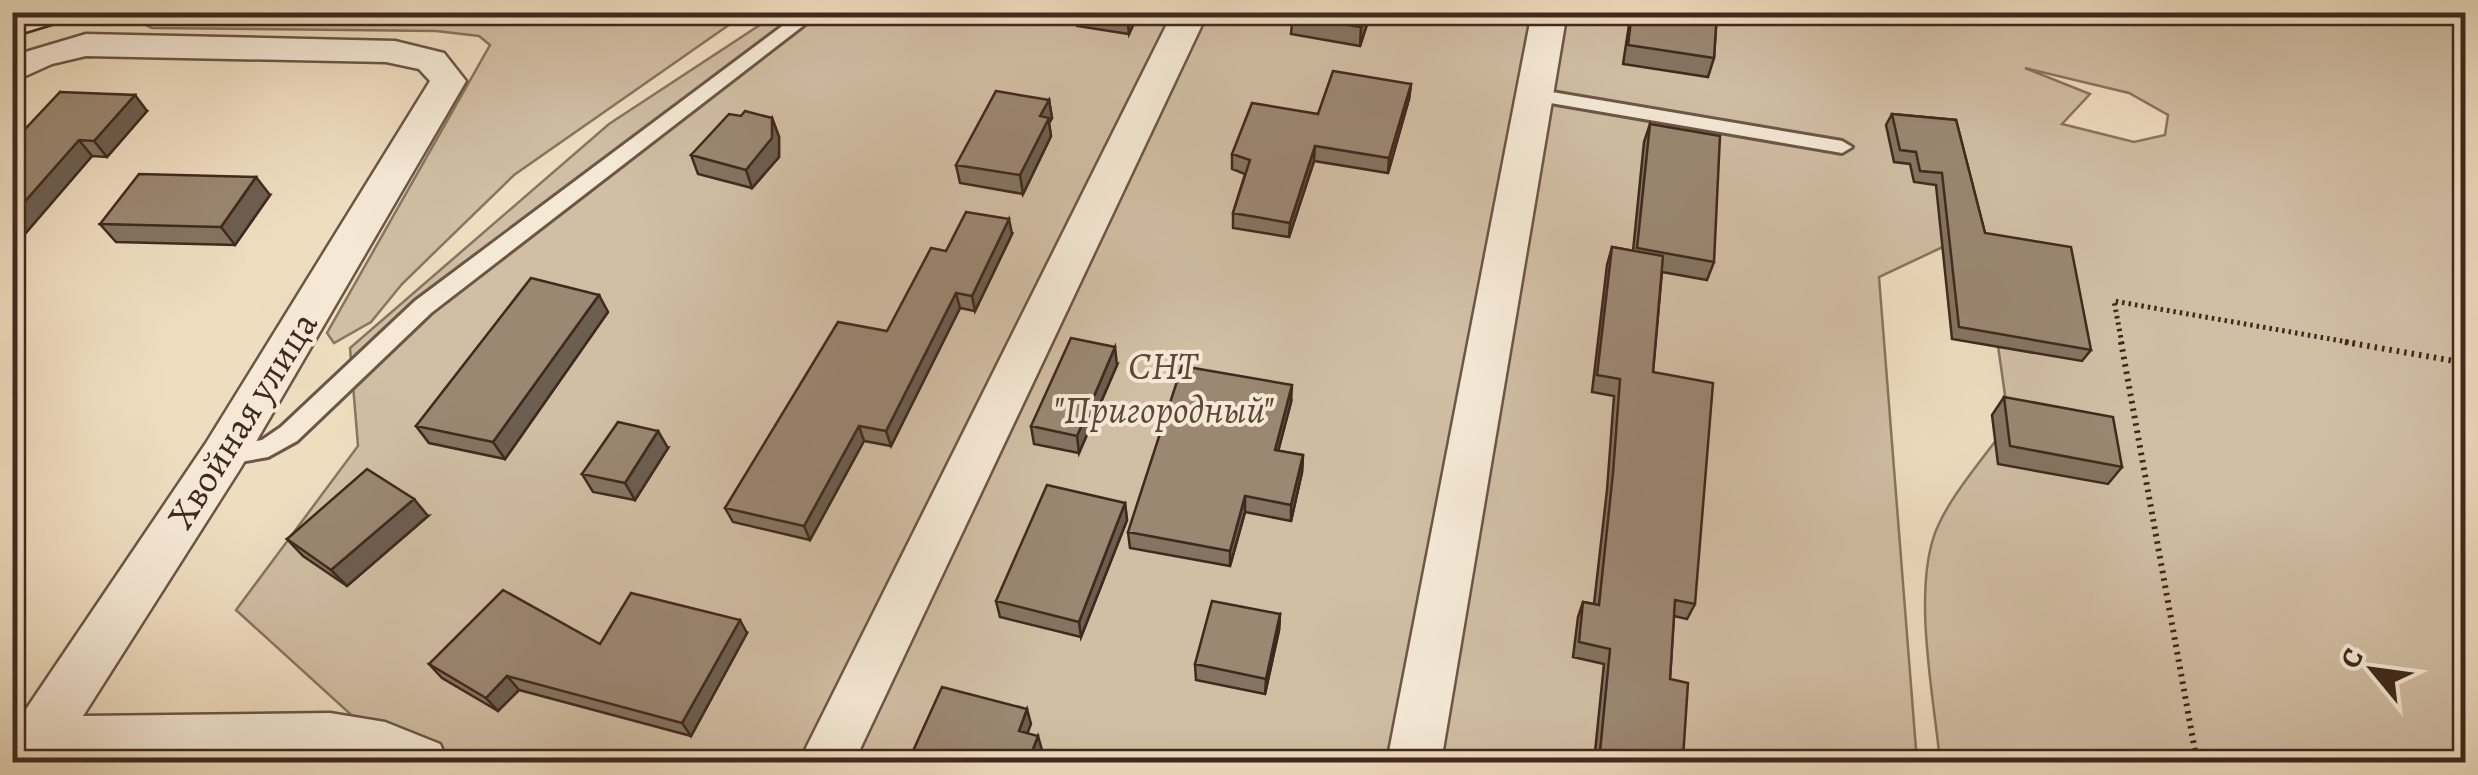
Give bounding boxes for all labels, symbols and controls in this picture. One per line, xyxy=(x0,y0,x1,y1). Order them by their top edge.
street label: Хвойная улица xyxy=(155,301,330,539)
park label: СНТ "Пригородный" xyxy=(1053,340,1274,436)
north arrow xyxy=(2323,620,2423,720)
text: С xyxy=(2331,642,2373,675)

